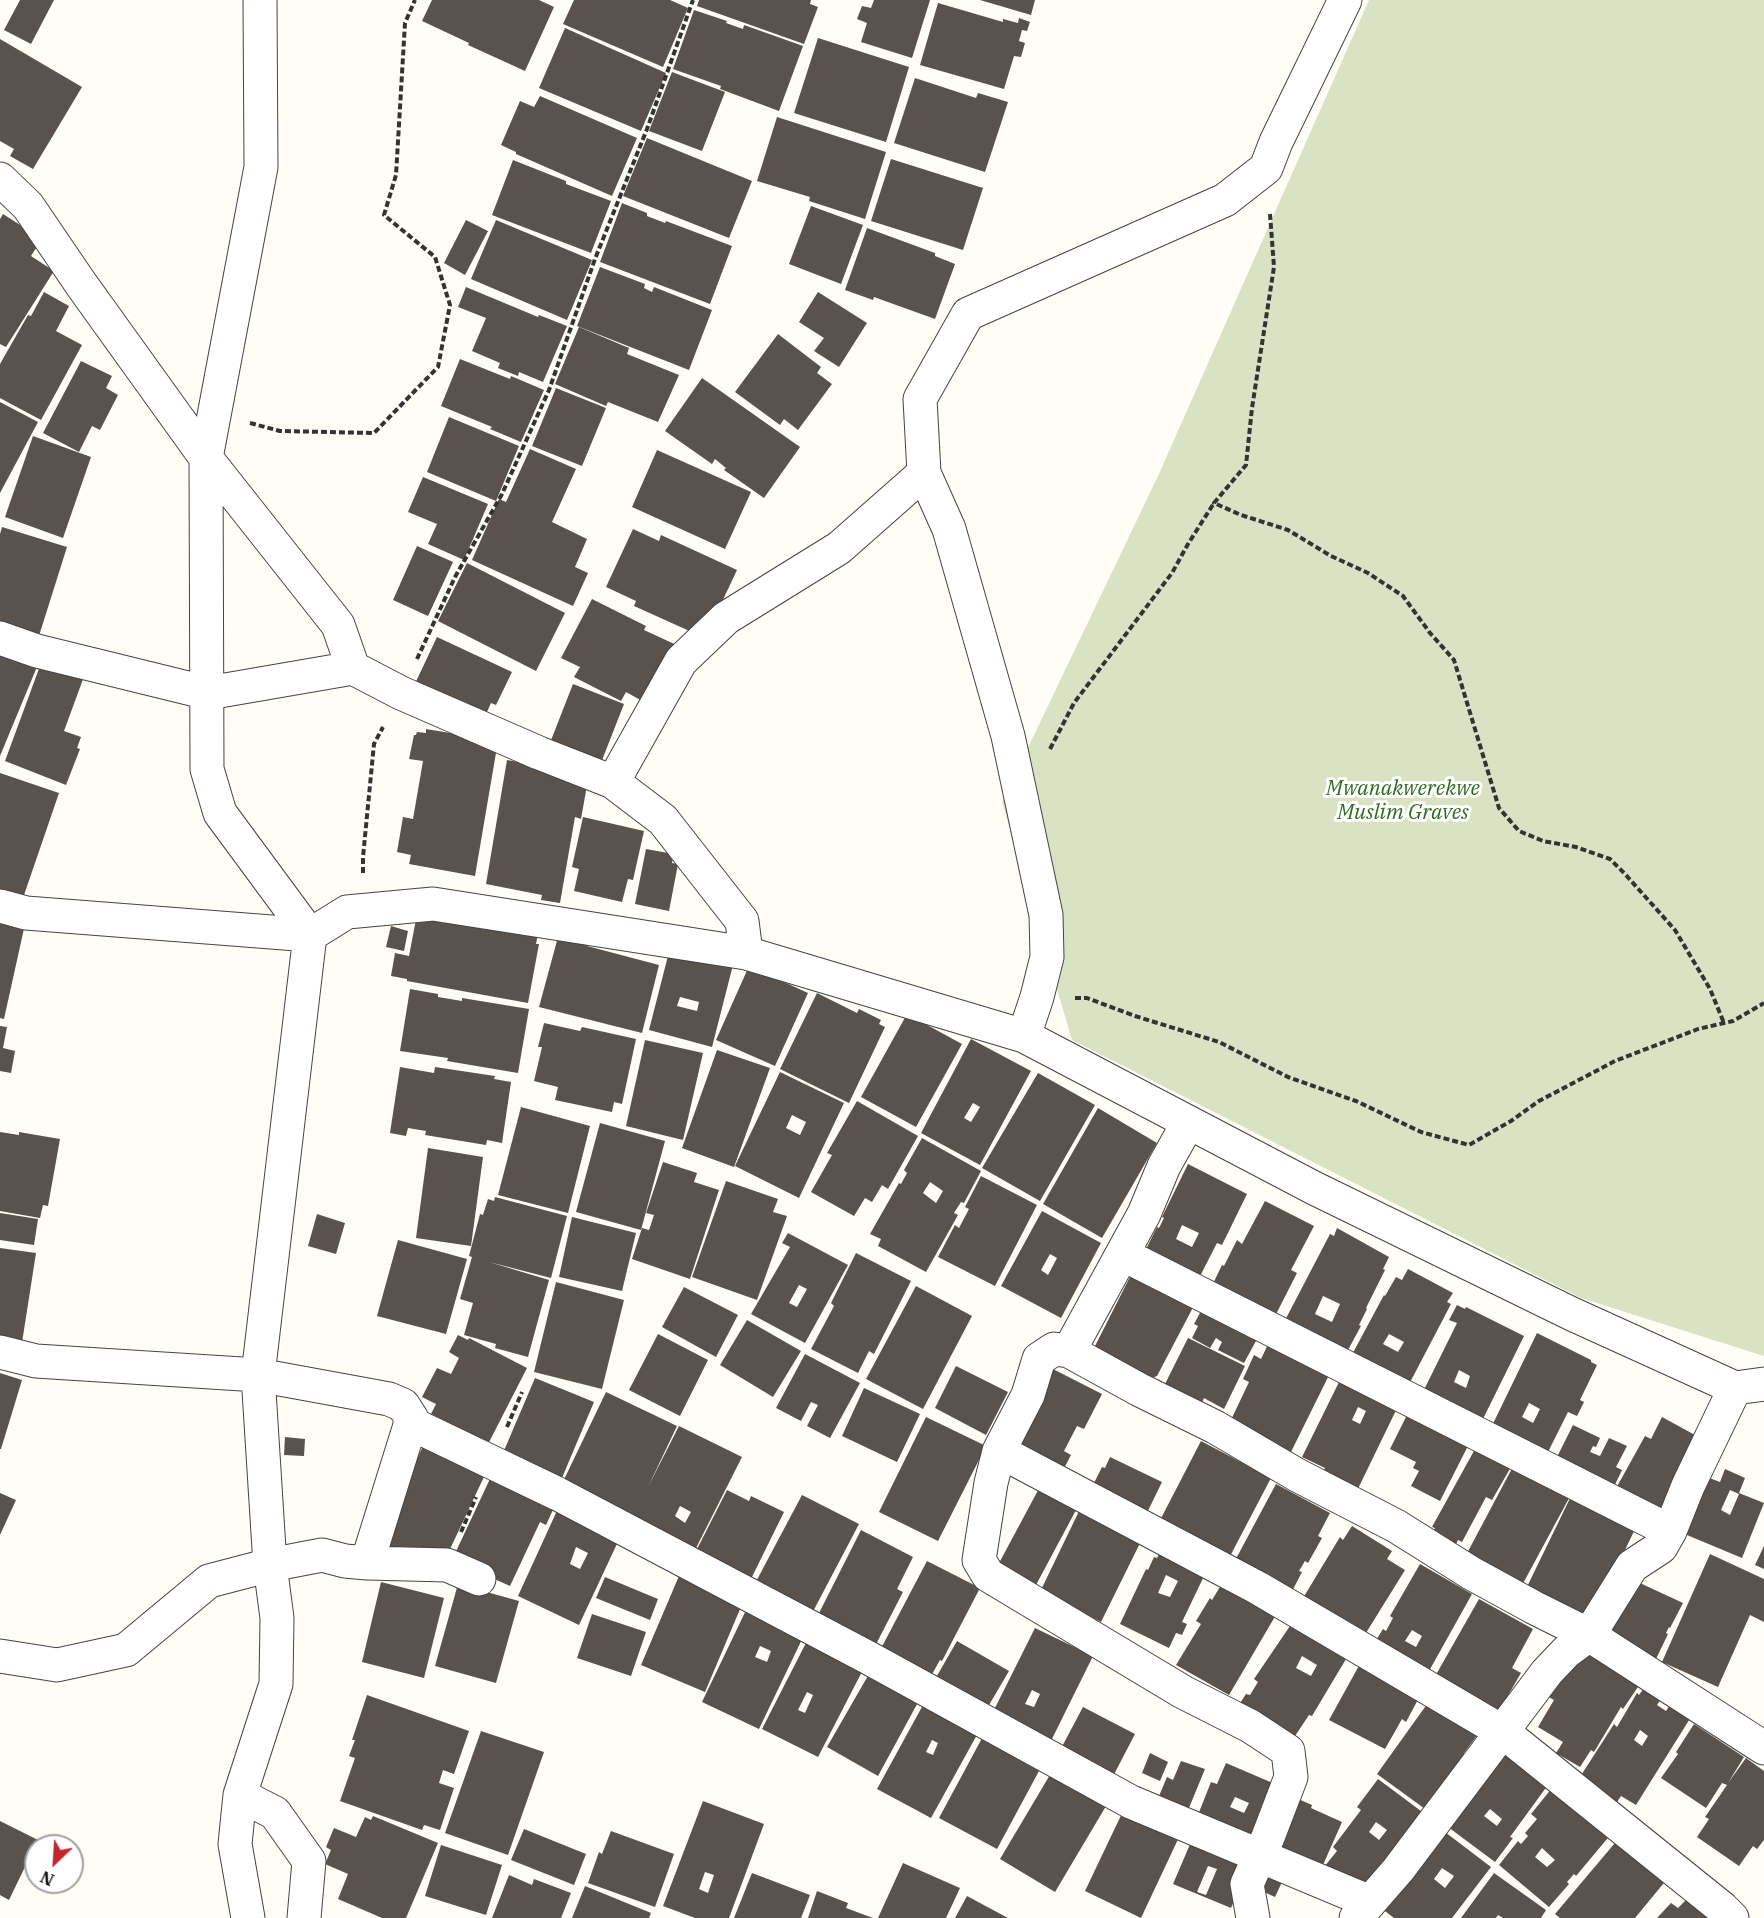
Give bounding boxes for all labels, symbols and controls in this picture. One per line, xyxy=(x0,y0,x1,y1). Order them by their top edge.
park label: Mwanakwerekwe Muslim Graves xyxy=(1326,776,1480,826)
north arrow xyxy=(24,1834,84,1894)
text: N xyxy=(37,1867,57,1890)

